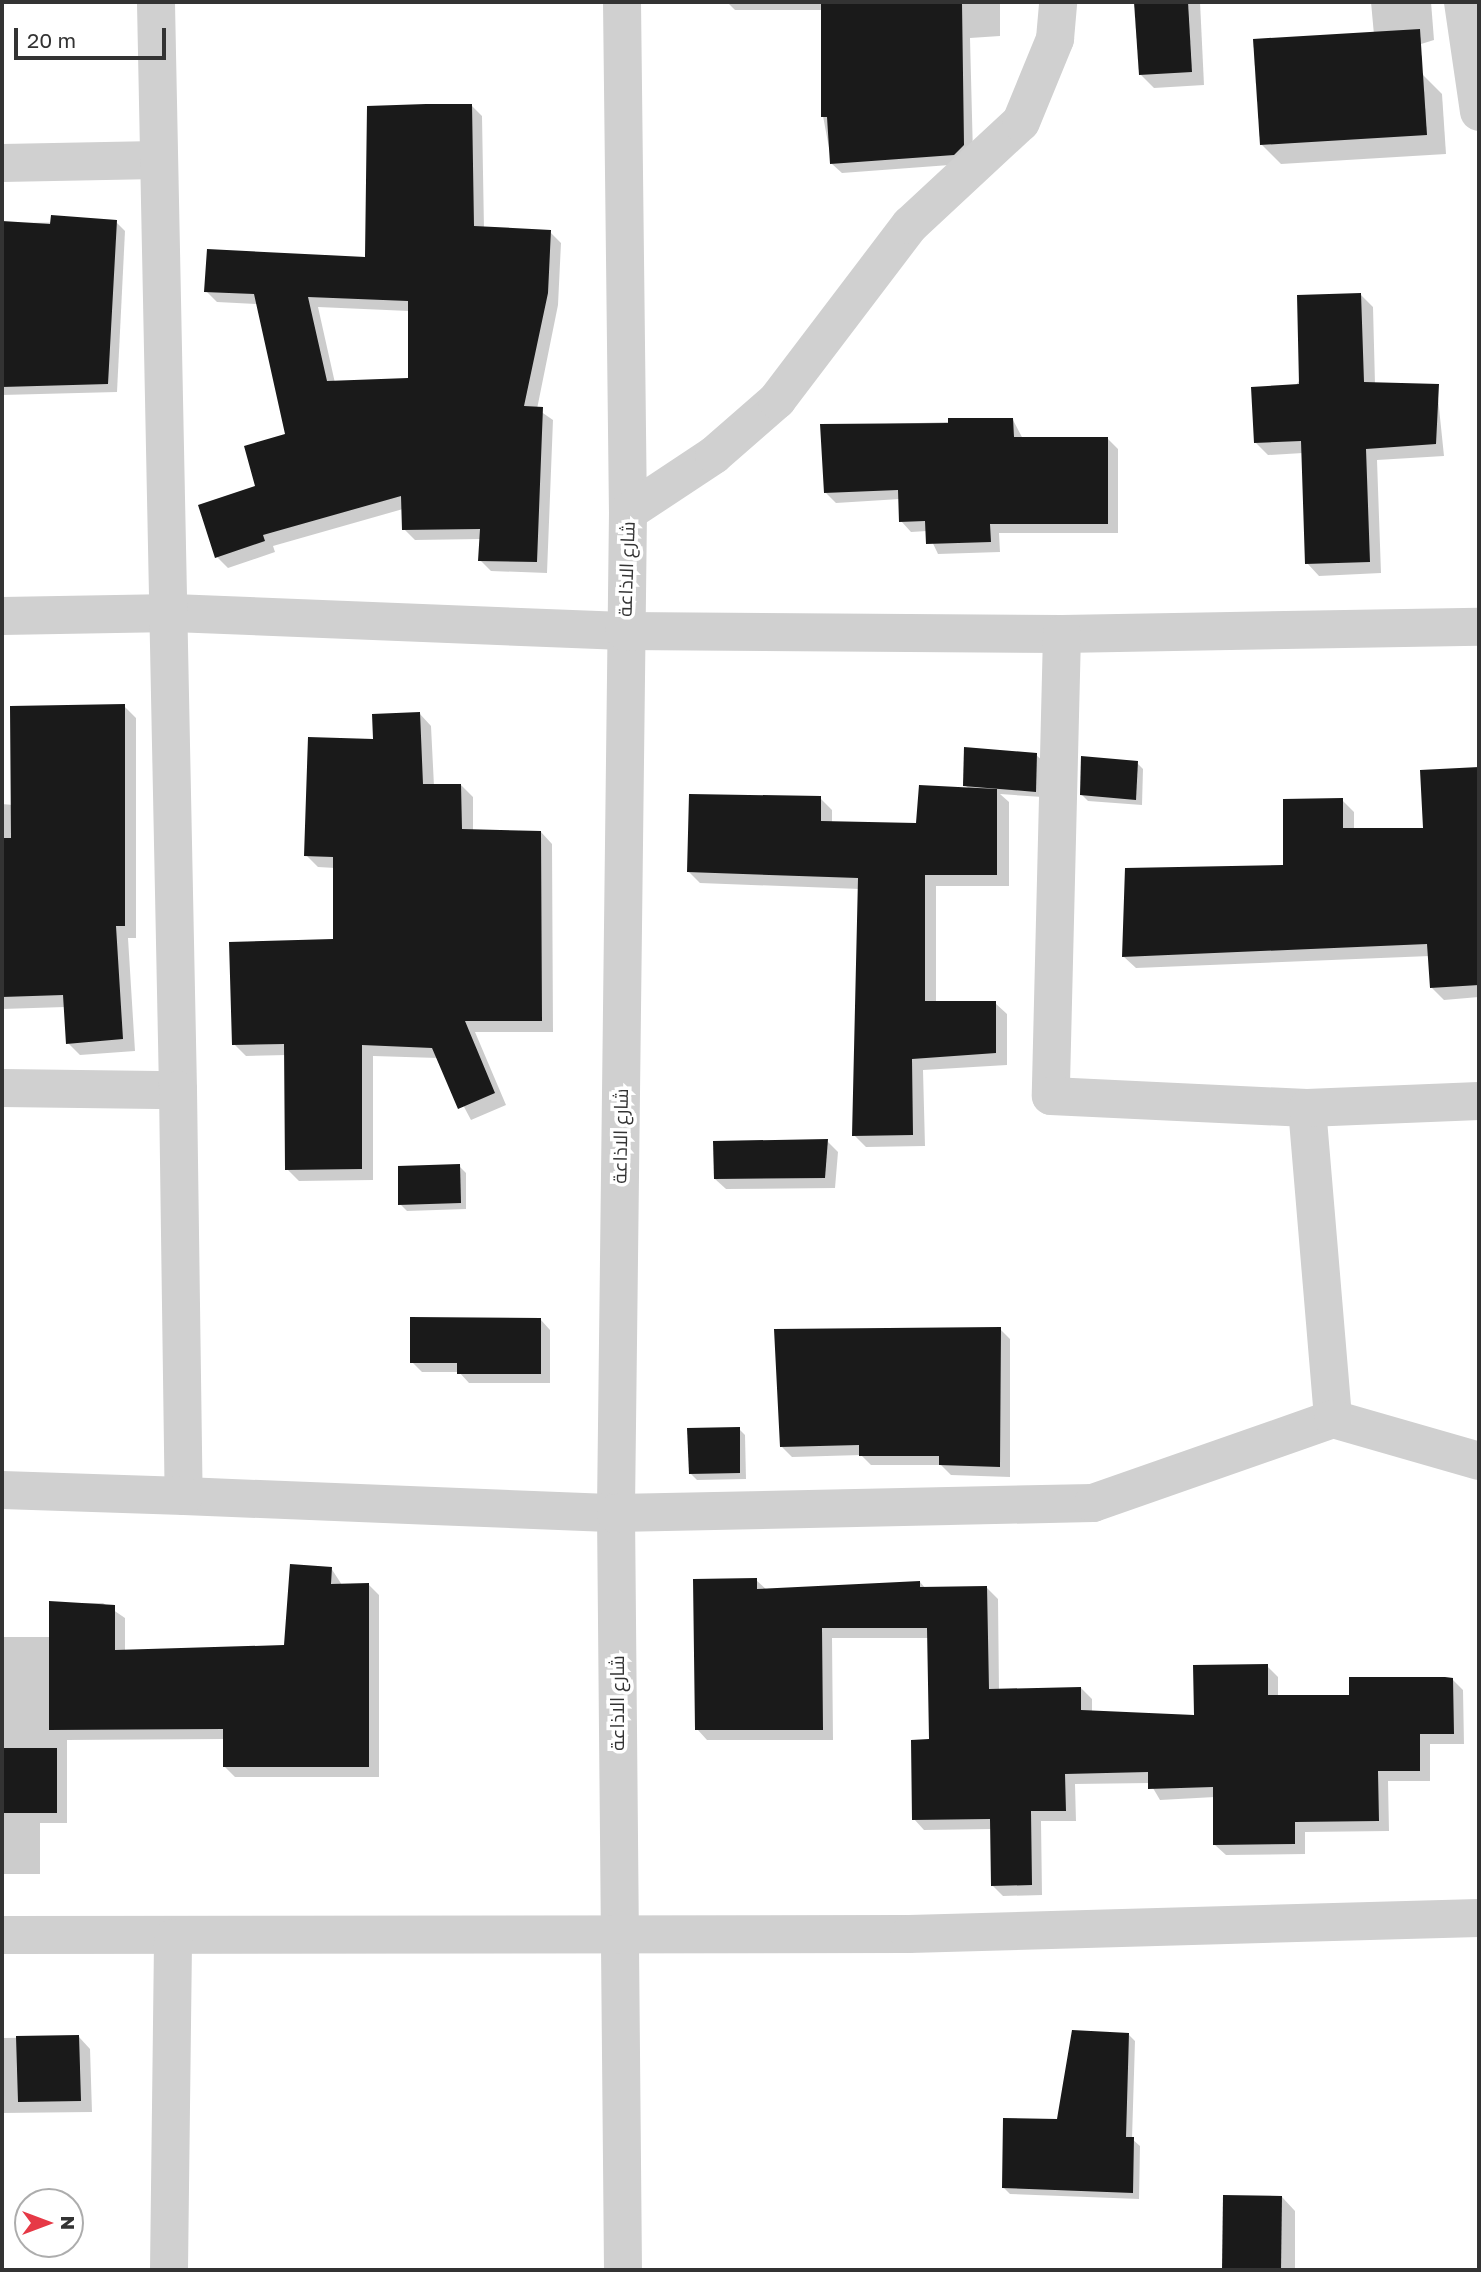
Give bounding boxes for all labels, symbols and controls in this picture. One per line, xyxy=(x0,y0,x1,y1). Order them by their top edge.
scale bar xyxy=(18,14,170,58)
text: 20 m xyxy=(27,27,76,53)
street label: شارع الاذاعة xyxy=(613,521,639,617)
street label: شارع الاذاعة xyxy=(608,1088,632,1184)
street label: شارع الاذاعة xyxy=(606,1655,628,1751)
north arrow xyxy=(14,2188,84,2258)
text: N xyxy=(57,2216,80,2230)

